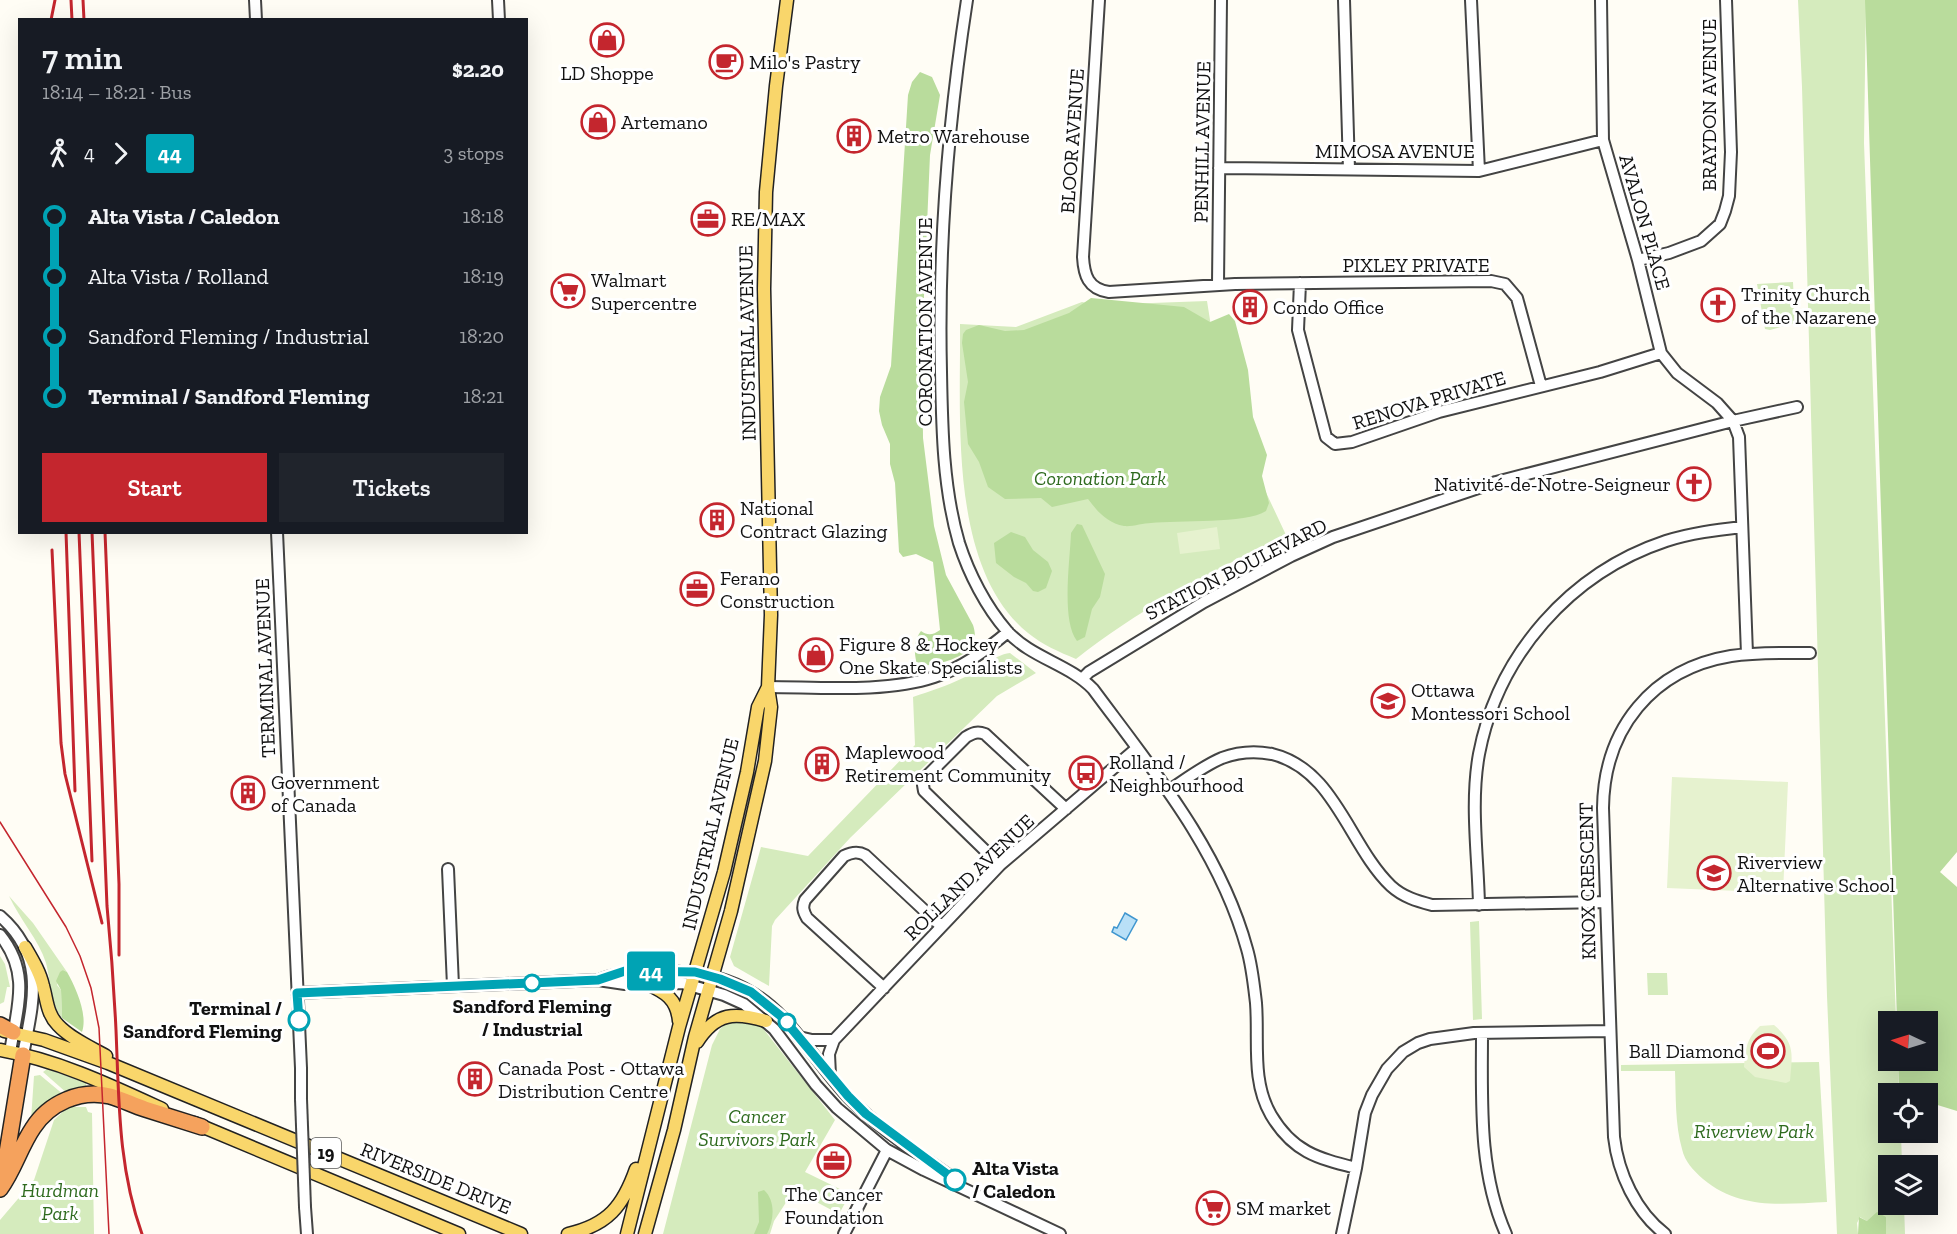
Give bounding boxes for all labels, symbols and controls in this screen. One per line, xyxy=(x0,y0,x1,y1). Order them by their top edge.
street label: BRAYDON AVENUE xyxy=(1697,19,1721,191)
shop icon: LD Shoppe xyxy=(589,22,625,58)
text: 7 min xyxy=(42,38,122,77)
cafe icon: Milo's Pastry xyxy=(708,44,744,80)
place label: Milo's Pastry xyxy=(749,50,861,74)
text: $2.20 xyxy=(452,56,504,83)
place label: LD Shoppe xyxy=(560,61,654,85)
street label: PENHILL AVENUE xyxy=(1189,61,1215,223)
street label: BLOOR AVENUE xyxy=(1055,68,1089,214)
text: 18:14 – 18:21 · Bus xyxy=(42,80,191,104)
shop icon: Artemano xyxy=(580,104,616,140)
place label: Artemano xyxy=(621,110,708,134)
building icon: Metro Warehouse xyxy=(836,118,872,154)
place label: Metro Warehouse xyxy=(877,124,1030,148)
icon: walk xyxy=(42,137,75,170)
icon: forward xyxy=(104,137,137,170)
street label: MIMOSA AVENUE xyxy=(1315,139,1475,163)
text: 4 xyxy=(84,141,95,165)
text: 44 xyxy=(158,141,182,166)
text: 3 stops xyxy=(443,141,504,165)
street label: AVALON PLACE xyxy=(1614,151,1676,293)
office icon: RE/MAX xyxy=(690,201,726,237)
text: Alta Vista / Caledon xyxy=(88,203,279,230)
text: 18:18 xyxy=(463,204,504,228)
place label: RE/MAX xyxy=(731,207,805,231)
street label: CORONATION AVENUE xyxy=(913,218,937,426)
street label: INDUSTRIAL AVENUE xyxy=(733,245,761,441)
street label: PIXLEY PRIVATE xyxy=(1343,253,1489,277)
text: Alta Vista / Rolland xyxy=(88,263,269,290)
text: 18:19 xyxy=(463,264,504,288)
place label: Walmart Supercentre xyxy=(591,268,697,315)
supermarket icon: Walmart Supercentre xyxy=(550,273,586,309)
place label: Trinity Church of the Nazarene xyxy=(1741,282,1876,329)
church icon: Trinity Church of the Nazarene xyxy=(1700,287,1736,323)
building icon: Condo Office xyxy=(1232,289,1268,325)
place label: Condo Office xyxy=(1273,295,1384,319)
text: Sandford Fleming / Industrial xyxy=(88,323,369,350)
text: 18:20 xyxy=(459,324,504,348)
street label: RENOVA PRIVATE xyxy=(1350,365,1508,435)
text: Terminal / Sandford Fleming xyxy=(88,383,370,410)
text: 18:21 xyxy=(463,384,504,408)
button: Start xyxy=(42,453,267,522)
button: Tickets xyxy=(279,453,504,522)
park label: Coronation Park xyxy=(1034,466,1166,490)
church icon: Nativité-de-Notre-Seigneur xyxy=(1676,466,1712,502)
place label: Nativité-de-Notre-Seigneur xyxy=(1434,472,1671,496)
place label: National Contract Glazing xyxy=(740,496,887,543)
building icon: National Contract Glazing xyxy=(699,502,735,538)
street label: STATION BOULEVARD xyxy=(1141,513,1331,625)
place label: Ferano Construction xyxy=(720,566,835,613)
office icon: Ferano Construction xyxy=(679,571,715,607)
street label: TERMINAL AVENUE xyxy=(250,578,280,758)
place label: Figure 8 & Hockey One Skate Specialists xyxy=(839,632,1022,679)
shop icon: Figure 8 & Hockey One Skate Specialists xyxy=(798,637,834,673)
place label: Ottawa Montessori School xyxy=(1411,678,1570,725)
school or university icon: Ottawa Montessori School xyxy=(1370,683,1406,719)
street label: INDUSTRIAL AVENUE xyxy=(676,736,744,932)
place label: Maplewood Retirement Community xyxy=(845,740,1052,787)
building icon: Maplewood Retirement Community xyxy=(804,746,840,782)
place label: Rolland / Neighbourhood xyxy=(1109,750,1244,797)
bus stop icon: Rolland / Neighbourhood xyxy=(1068,755,1104,791)
place label: Government of Canada xyxy=(271,770,380,817)
building icon: Government of Canada xyxy=(230,775,266,811)
street label: KNOX CRESCENT xyxy=(1574,802,1600,960)
street label: ROLLAND AVENUE xyxy=(899,809,1039,945)
place label: Riverview Alternative School xyxy=(1737,850,1895,897)
school or university icon: Riverview Alternative School xyxy=(1696,855,1732,891)
line badge: 44 xyxy=(624,952,678,990)
text: 44 xyxy=(639,959,663,984)
marker: Sandford Fleming / Industrial xyxy=(523,974,541,992)
place label: Sandford Fleming / Industrial xyxy=(452,994,612,1041)
place label: Terminal / Sandford Fleming xyxy=(123,996,283,1043)
marker: Terminal / Sandford Fleming xyxy=(288,1009,310,1031)
north arrow xyxy=(1878,1011,1938,1071)
map controls xyxy=(1878,1011,1938,1215)
unlabelled marker xyxy=(778,1013,796,1031)
sports icon: Ball Diamond xyxy=(1750,1033,1786,1069)
place label: Ball Diamond xyxy=(1629,1039,1745,1063)
place label: Canada Post - Ottawa Distribution Centre xyxy=(498,1056,684,1103)
building icon: Canada Post - Ottawa Distribution Centre xyxy=(457,1061,493,1097)
button: locate xyxy=(1878,1083,1938,1143)
park label: Cancer Survivors Park xyxy=(698,1104,816,1151)
park label: Riverview Park xyxy=(1694,1119,1814,1143)
street label: RIVERSIDE DRIVE xyxy=(357,1137,515,1219)
road number: 19 xyxy=(311,1138,341,1168)
office icon: The Cancer Foundation xyxy=(816,1143,852,1179)
button: layers xyxy=(1878,1155,1938,1215)
place label: Alta Vista / Caledon xyxy=(972,1156,1059,1203)
marker: Alta Vista / Caledon xyxy=(944,1169,966,1191)
park label: Hurdman Park xyxy=(21,1178,99,1225)
place label: The Cancer Foundation xyxy=(784,1182,884,1229)
supermarket icon: SM market xyxy=(1195,1190,1231,1226)
place label: SM market xyxy=(1236,1196,1331,1220)

